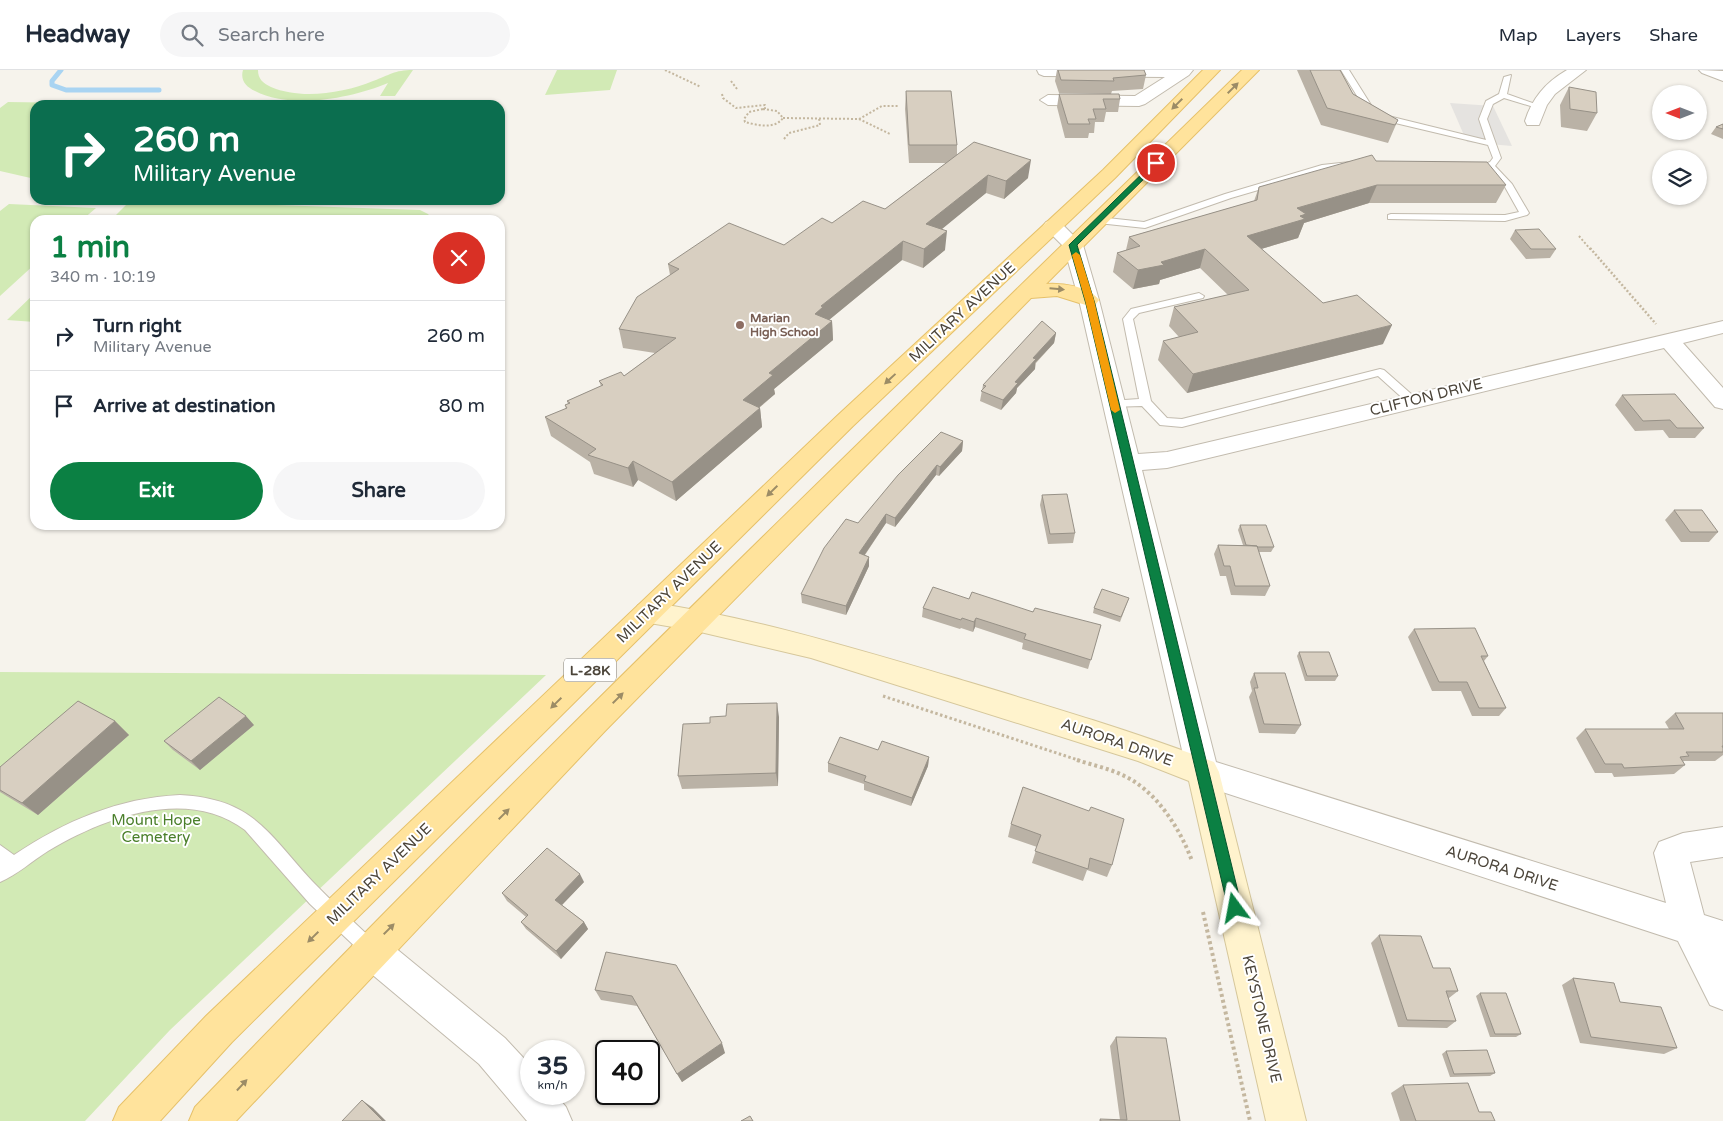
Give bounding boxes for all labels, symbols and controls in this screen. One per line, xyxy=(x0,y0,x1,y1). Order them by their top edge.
search box xyxy=(160,12,510,57)
text: Headway xyxy=(25,20,130,49)
icon: search xyxy=(178,21,206,49)
text: Search here xyxy=(218,24,325,46)
text: Map xyxy=(1499,24,1538,46)
text: Layers xyxy=(1566,24,1621,46)
text: Share xyxy=(1649,24,1698,46)
one-way arrow xyxy=(1227,82,1239,94)
north arrow xyxy=(1652,85,1708,140)
map controls xyxy=(1652,85,1707,205)
one-way arrow xyxy=(1172,98,1184,110)
text: 260 m xyxy=(133,119,240,161)
icon: right xyxy=(50,120,115,185)
pin xyxy=(1135,142,1177,184)
icon: arrive xyxy=(1142,149,1170,177)
button: layers xyxy=(1652,150,1707,205)
text: Military Avenue xyxy=(133,161,296,187)
text: 1 min xyxy=(50,229,130,266)
button: close xyxy=(433,232,485,284)
street label: MILITARY AVENUE xyxy=(905,258,1019,366)
text: 340 m · 10:19 xyxy=(50,267,156,287)
one-way arrow xyxy=(1049,286,1065,294)
place label: Marian High School xyxy=(750,311,819,340)
text: Turn right xyxy=(93,315,181,337)
marker: Marian High School xyxy=(734,319,746,331)
icon: right xyxy=(50,322,78,350)
text: 260 m xyxy=(427,325,485,347)
text: Military Avenue xyxy=(93,337,212,357)
one-way arrow xyxy=(884,373,896,385)
street label: CLIFTON DRIVE xyxy=(1368,374,1484,420)
icon: arrive xyxy=(50,392,78,420)
text: Arrive at destination xyxy=(93,395,276,417)
text: 80 m xyxy=(439,395,485,417)
button: Exit xyxy=(50,462,263,520)
button: Share xyxy=(273,462,485,520)
one-way arrow xyxy=(767,485,779,497)
street label: MILITARY AVENUE xyxy=(613,537,725,647)
road number: L-28K xyxy=(564,658,616,682)
one-way arrow xyxy=(612,692,624,704)
one-way arrow xyxy=(550,697,562,709)
street label: AURORA DRIVE xyxy=(1059,714,1175,770)
one-way arrow xyxy=(498,808,510,820)
park label: Mount Hope Cemetery xyxy=(111,811,201,846)
street label: MILITARY AVENUE xyxy=(323,819,435,929)
street label: AURORA DRIVE xyxy=(1444,841,1560,895)
position arrow xyxy=(1208,881,1260,933)
one-way arrow xyxy=(383,923,395,935)
one-way arrow xyxy=(308,931,320,943)
street label: KEYSTONE DRIVE xyxy=(1239,953,1285,1085)
speed limit sign: 40 xyxy=(595,1040,660,1105)
text: 35 xyxy=(537,1051,568,1081)
text: km/h xyxy=(537,1078,568,1092)
one-way arrow xyxy=(236,1080,248,1092)

